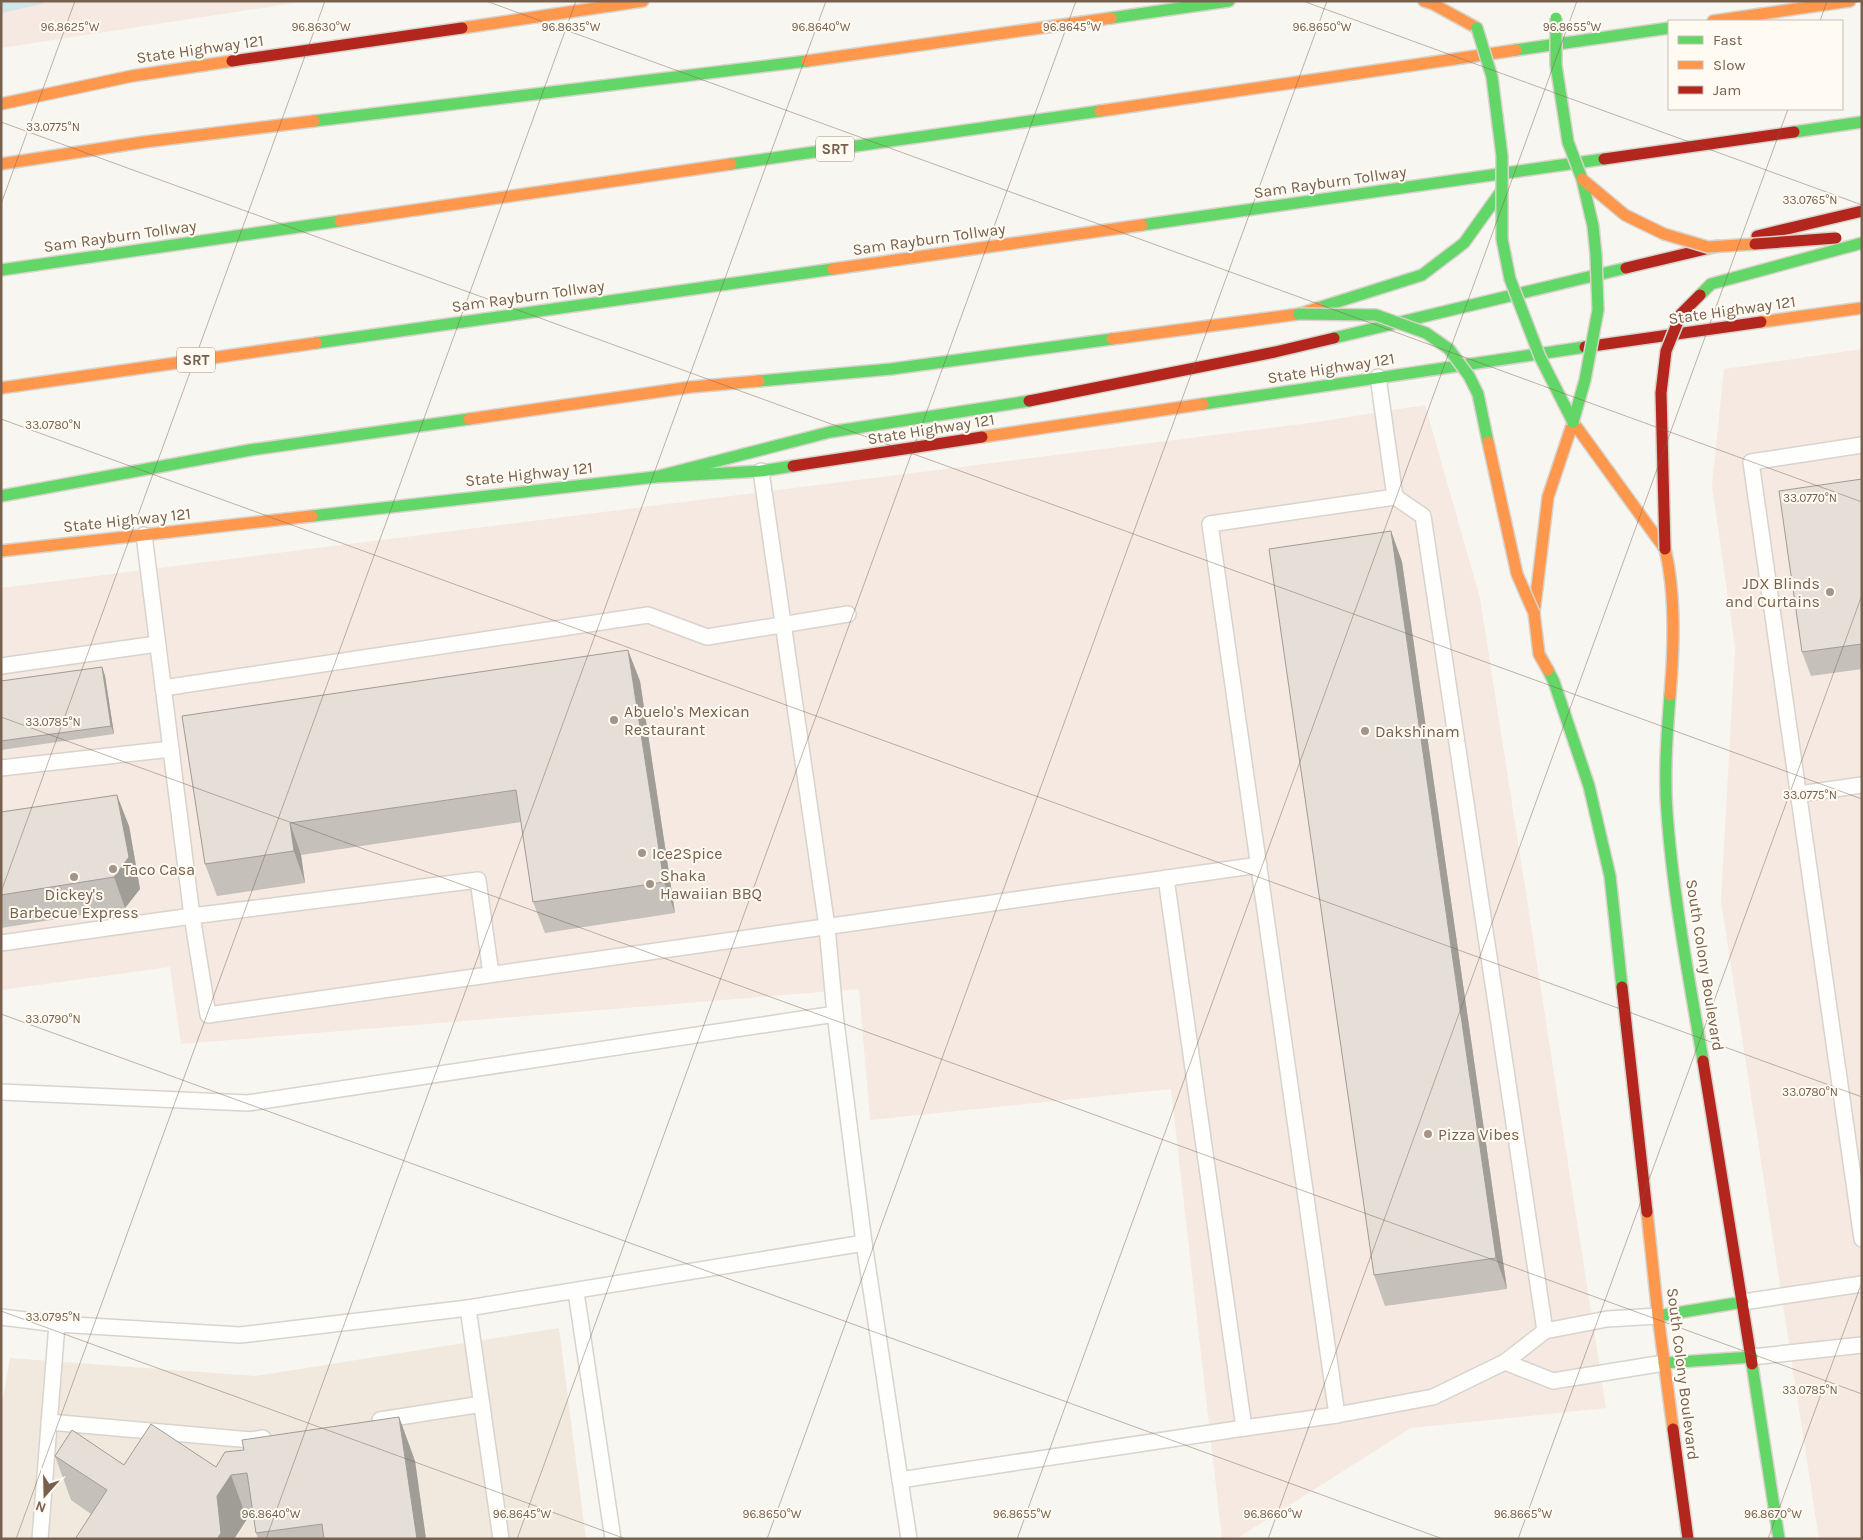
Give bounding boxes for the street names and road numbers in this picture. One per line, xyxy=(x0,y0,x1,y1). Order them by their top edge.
street label: State Highway 121 xyxy=(135,31,265,67)
road number: SRT xyxy=(816,136,854,162)
street label: Sam Rayburn Tollway xyxy=(1252,162,1408,202)
street label: Sam Rayburn Tollway xyxy=(42,216,198,256)
street label: Sam Rayburn Tollway xyxy=(851,219,1007,259)
street label: Sam Rayburn Tollway xyxy=(450,276,606,316)
street label: State Highway 121 xyxy=(1667,292,1797,328)
road number: SRT xyxy=(177,348,215,372)
street label: State Highway 121 xyxy=(1266,349,1396,387)
street label: State Highway 121 xyxy=(866,410,996,448)
street label: State Highway 121 xyxy=(464,458,594,490)
street label: State Highway 121 xyxy=(62,504,192,536)
street label: South Colony Boulevard xyxy=(1682,878,1728,1052)
street label: South Colony Boulevard xyxy=(1663,1287,1703,1461)

